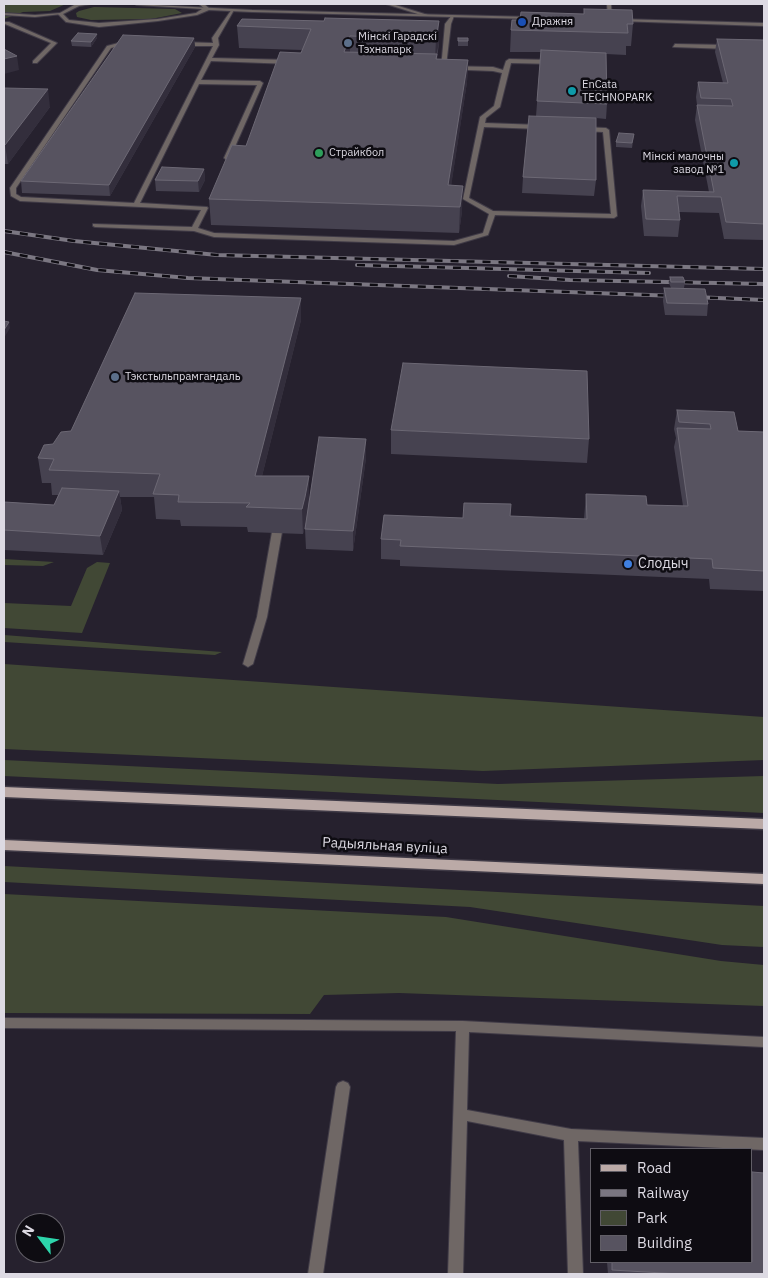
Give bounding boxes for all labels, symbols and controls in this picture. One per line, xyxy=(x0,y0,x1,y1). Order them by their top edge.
place label: Дражня xyxy=(532,15,573,29)
marker: Дражня xyxy=(516,16,528,28)
place label: Мінскі Гарадскі Тэхнапарк xyxy=(358,30,437,56)
marker: Мінскі Гарадскі Тэхнапарк xyxy=(342,37,354,49)
place label: EnCata TECHNOPARK xyxy=(582,78,652,104)
marker: EnCata TECHNOPARK xyxy=(566,85,578,97)
place label: Страйкбол xyxy=(329,146,384,160)
marker: Страйкбол xyxy=(313,147,325,159)
place label: Мінскі малочны завод №1 xyxy=(643,150,724,176)
marker: Мінскі малочны завод №1 xyxy=(728,157,740,169)
place label: Тэкстыльпрамгандаль xyxy=(125,370,240,384)
marker: Тэкстыльпрамгандаль xyxy=(109,371,121,383)
place label: Слодыч xyxy=(638,556,688,572)
marker: Слодыч xyxy=(622,558,634,570)
street label: Радыяльная вуліца xyxy=(322,834,448,858)
legend xyxy=(590,1148,753,1263)
text: Road xyxy=(637,1158,672,1177)
text: Railway xyxy=(637,1183,689,1202)
text: Park xyxy=(637,1208,667,1227)
north arrow xyxy=(15,1213,65,1263)
text: N xyxy=(18,1222,38,1240)
text: Building xyxy=(637,1233,692,1252)

